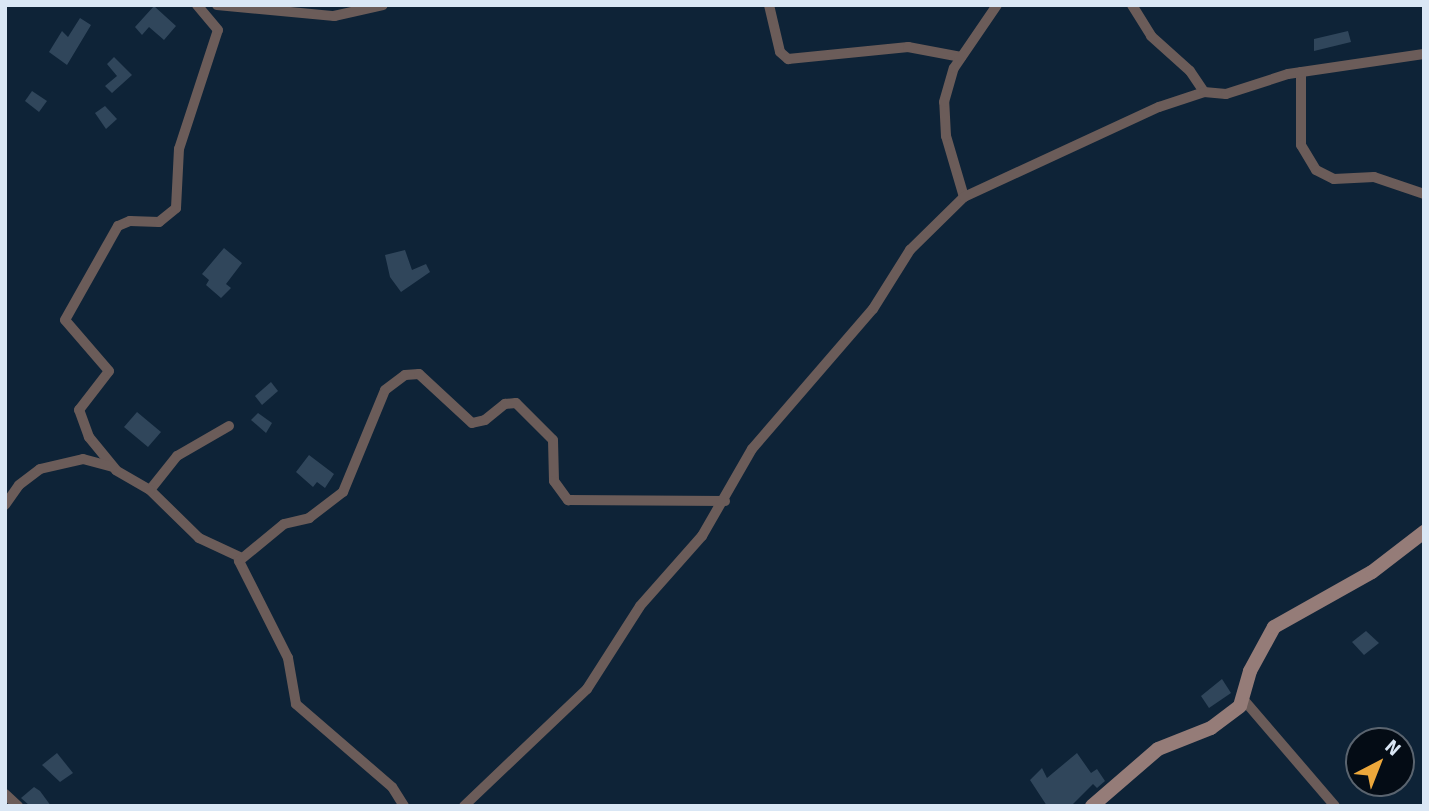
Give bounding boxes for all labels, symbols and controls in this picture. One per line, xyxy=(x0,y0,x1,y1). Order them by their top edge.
north arrow xyxy=(1345,727,1415,797)
text: N xyxy=(1380,735,1406,761)

